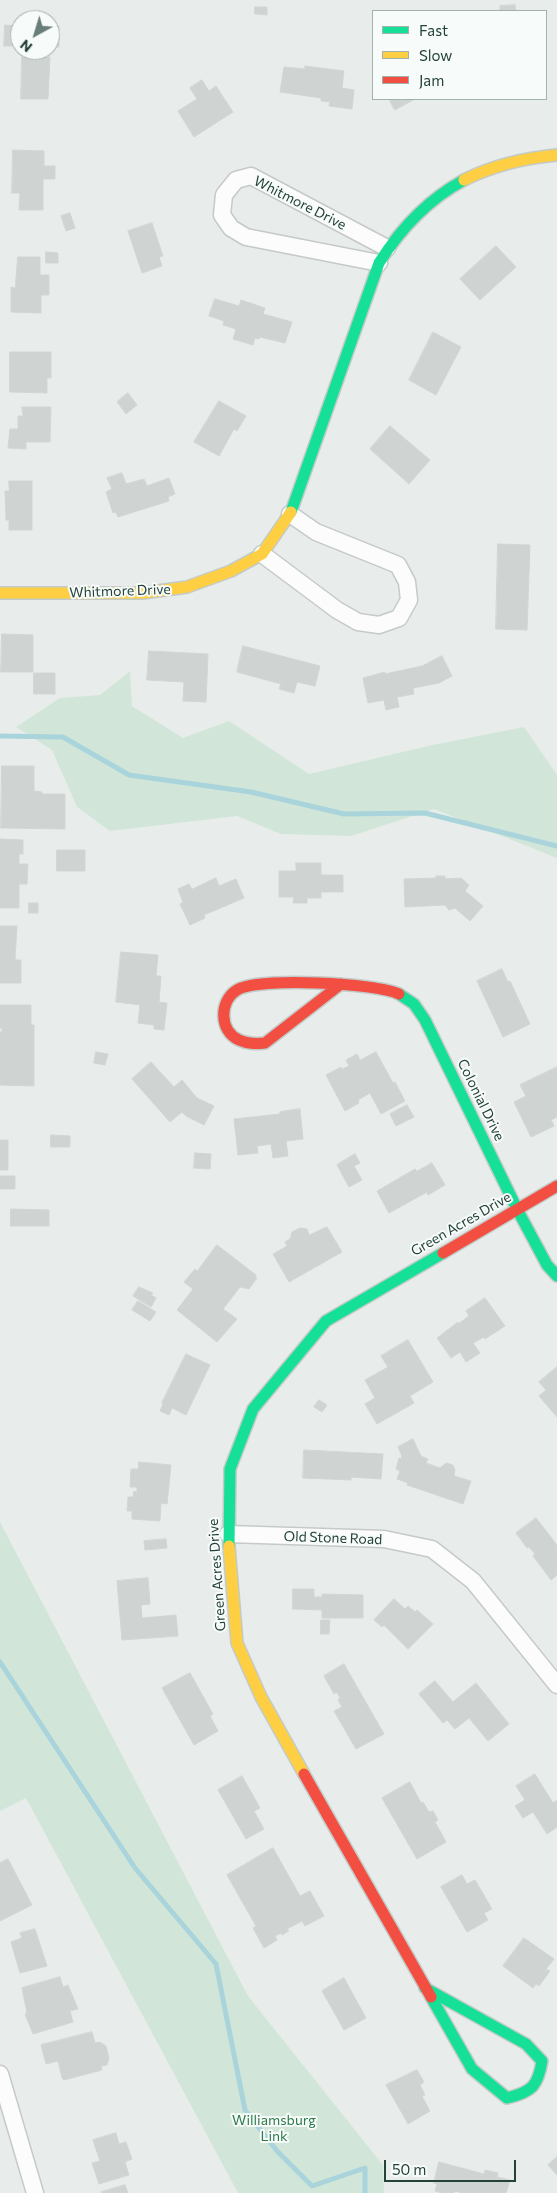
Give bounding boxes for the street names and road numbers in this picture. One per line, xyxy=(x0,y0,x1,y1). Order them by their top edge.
street label: Whitmore Drive xyxy=(251,172,349,234)
street label: Whitmore Drive xyxy=(69,581,171,601)
street label: Colonial Drive xyxy=(454,1056,508,1144)
street label: Green Acres Drive xyxy=(408,1188,514,1260)
street label: Green Acres Drive xyxy=(205,1518,229,1632)
street label: Old Stone Road xyxy=(283,1528,383,1548)

